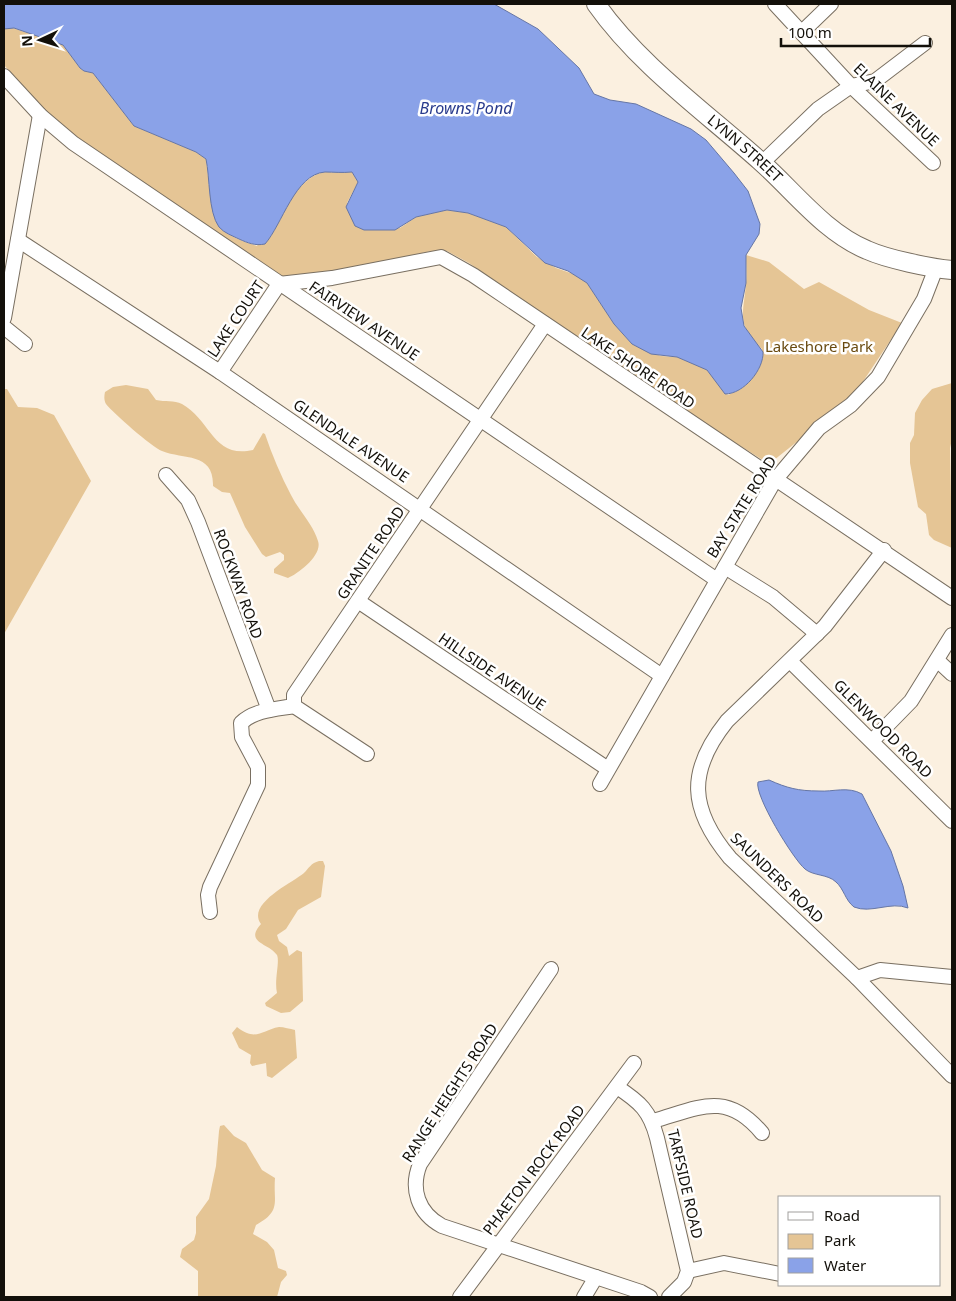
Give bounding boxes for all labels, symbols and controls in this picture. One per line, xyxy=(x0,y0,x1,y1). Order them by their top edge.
north arrow xyxy=(15,15,65,65)
scale bar xyxy=(781,15,930,47)
text: 100 m xyxy=(788,22,832,42)
text: N xyxy=(17,35,36,47)
street label: ELAINE AVENUE xyxy=(850,58,944,150)
water label: Browns Pond xyxy=(420,97,513,119)
street label: LYNN STREET xyxy=(704,109,788,187)
street label: LAKE COURT xyxy=(202,276,269,361)
street label: FAIRVIEW AVENUE xyxy=(306,276,424,364)
street label: LAKE SHORE ROAD xyxy=(578,322,699,413)
park label: Lakeshore Park xyxy=(765,336,873,356)
street label: GLENDALE AVENUE xyxy=(290,394,413,486)
street label: BAY STATE ROAD xyxy=(702,452,781,561)
street label: GRANITE ROAD xyxy=(332,502,409,603)
street label: ROCKWAY ROAD xyxy=(210,526,268,641)
street label: HILLSIDE AVENUE xyxy=(435,628,550,715)
street label: GLENWOOD ROAD xyxy=(830,675,937,782)
street label: SAUNDERS ROAD xyxy=(727,828,829,927)
street label: RANGE HEIGHTS ROAD xyxy=(397,1019,502,1166)
street label: PHAETON ROCK ROAD xyxy=(478,1100,589,1239)
street label: TARFSIDE ROAD xyxy=(664,1127,708,1241)
legend xyxy=(778,1196,941,1286)
text: Road xyxy=(824,1205,860,1225)
text: Park xyxy=(824,1230,856,1250)
text: Water xyxy=(824,1255,866,1275)

